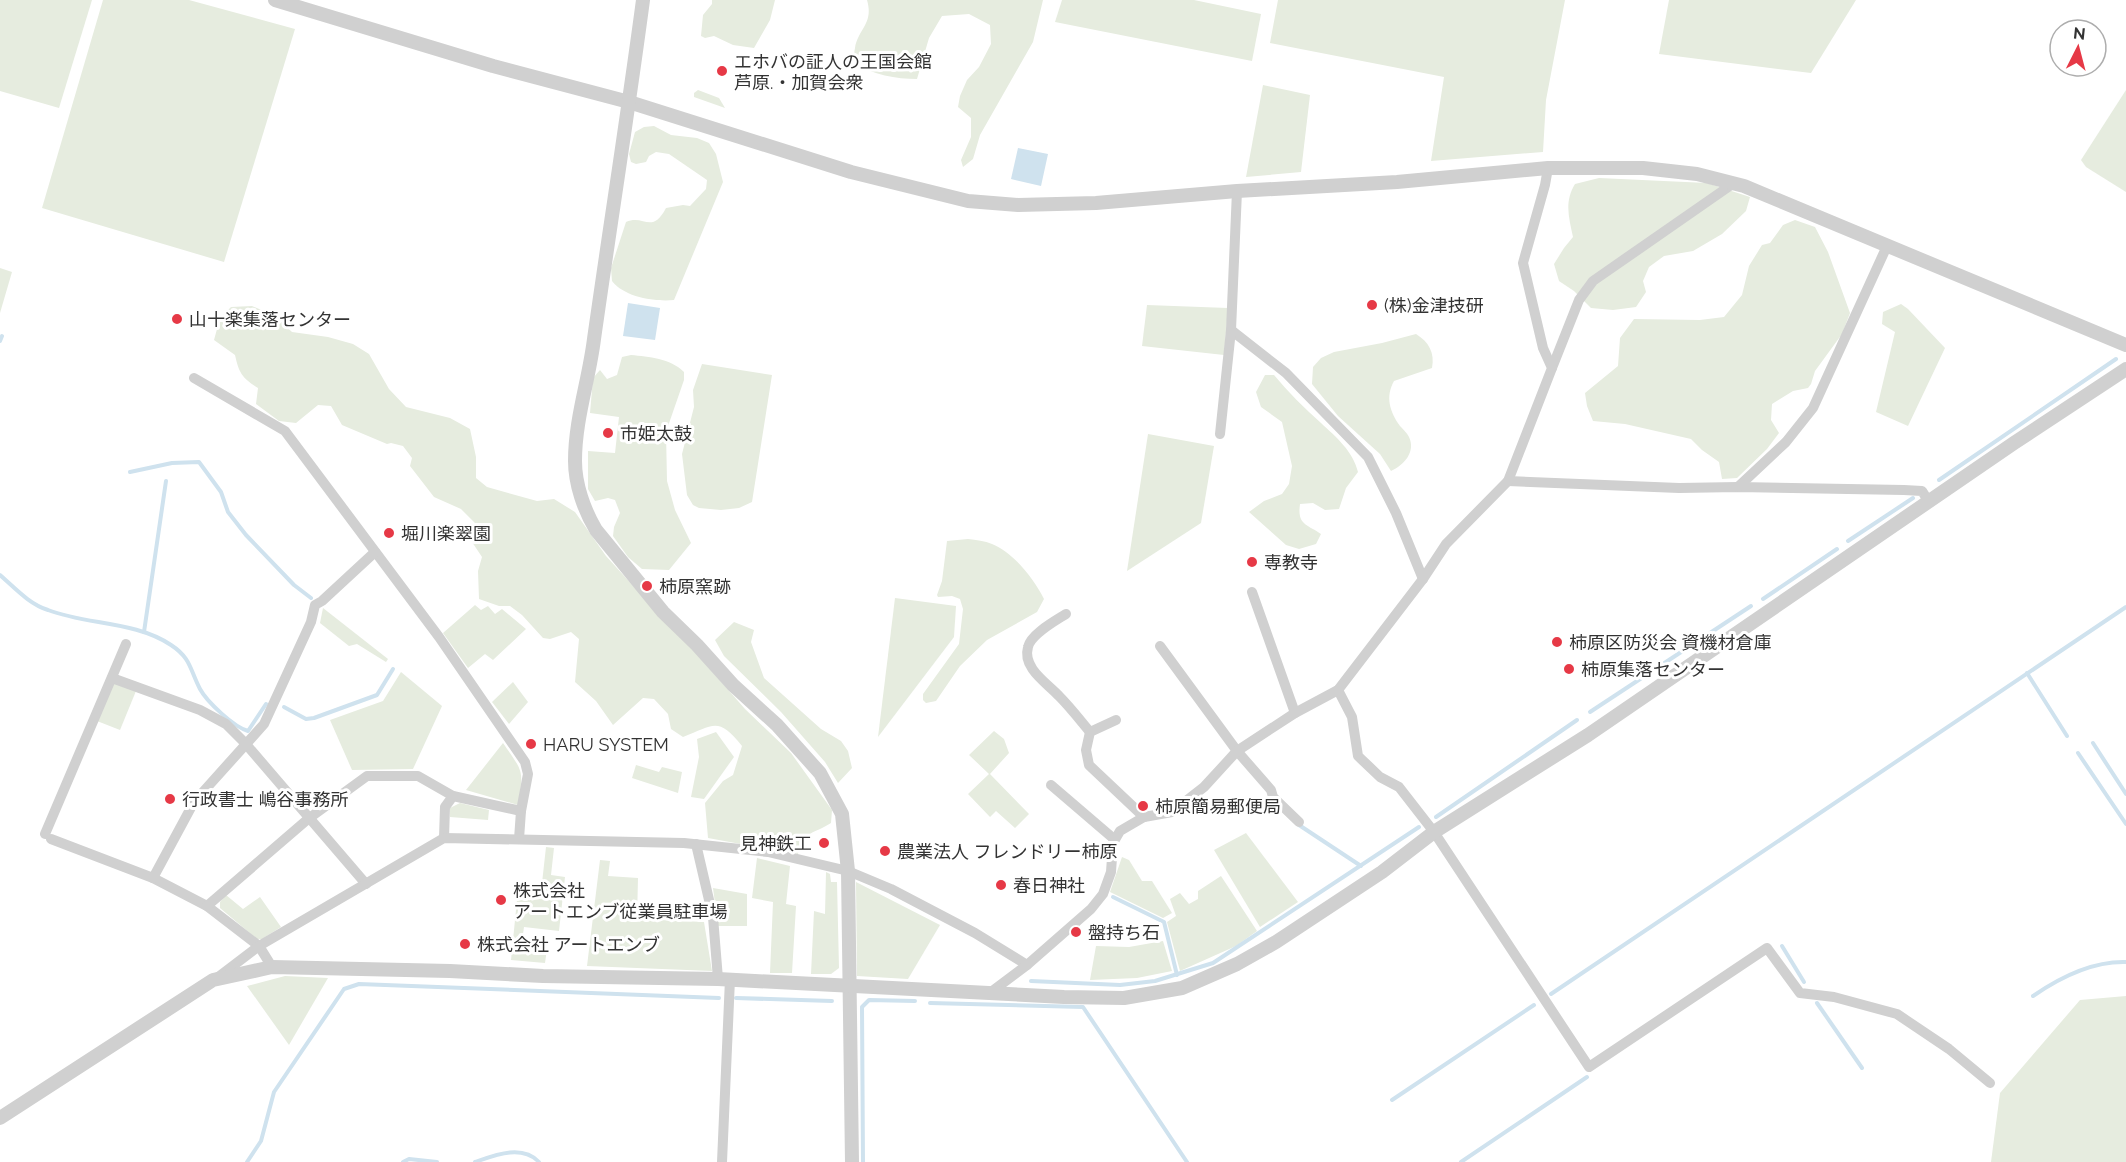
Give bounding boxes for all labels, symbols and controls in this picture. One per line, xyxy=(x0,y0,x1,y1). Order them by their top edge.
north arrow xyxy=(2048,18,2108,78)
text: N xyxy=(2072,23,2087,44)
place label: エホバの証人の王国会館 芦原.・加賀会衆 xyxy=(734,51,932,93)
marker: エホバの証人の王国会館 芦原.・加賀会衆 xyxy=(715,64,729,78)
place label: (株)金津技研 xyxy=(1384,295,1484,316)
marker: (株)金津技研 xyxy=(1365,298,1379,312)
place label: 山十楽集落センター xyxy=(189,309,351,330)
marker: 山十楽集落センター xyxy=(170,312,184,326)
place label: 市姫太鼓 xyxy=(620,423,692,444)
marker: 市姫太鼓 xyxy=(601,426,615,440)
place label: 堀川楽翠園 xyxy=(401,523,491,544)
marker: 堀川楽翠園 xyxy=(382,526,396,540)
place label: 専教寺 xyxy=(1264,552,1318,573)
marker: 専教寺 xyxy=(1245,555,1259,569)
place label: 柿原窯跡 xyxy=(659,576,731,597)
marker: 柿原窯跡 xyxy=(640,579,654,593)
place label: 柿原区防災会 資機材倉庫 xyxy=(1569,632,1772,653)
marker: 柿原区防災会 資機材倉庫 xyxy=(1550,635,1564,649)
place label: 柿原集落センター xyxy=(1581,659,1725,680)
marker: 柿原集落センター xyxy=(1562,662,1576,676)
place label: HARU SYSTEM xyxy=(543,734,669,755)
marker: HARU SYSTEM xyxy=(524,737,538,751)
place label: 行政書士 嶋谷事務所 xyxy=(182,789,349,810)
marker: 行政書士 嶋谷事務所 xyxy=(163,792,177,806)
place label: 柿原簡易郵便局 xyxy=(1155,796,1281,817)
marker: 柿原簡易郵便局 xyxy=(1136,799,1150,813)
place label: 見神鉄工 xyxy=(740,833,812,854)
marker: 見神鉄工 xyxy=(817,836,831,850)
place label: 農業法人 フレンドリー柿原 xyxy=(897,841,1118,862)
marker: 農業法人 フレンドリー柿原 xyxy=(878,844,892,858)
place label: 春日神社 xyxy=(1013,875,1085,896)
marker: 春日神社 xyxy=(994,878,1008,892)
place label: 株式会社 アートエンブ従業員駐車場 xyxy=(513,880,727,922)
marker: 株式会社 アートエンブ従業員駐車場 xyxy=(494,893,508,907)
place label: 盤持ち石 xyxy=(1088,922,1160,943)
marker: 盤持ち石 xyxy=(1069,925,1083,939)
place label: 株式会社 アートエンブ xyxy=(477,934,660,955)
marker: 株式会社 アートエンブ xyxy=(458,937,472,951)

